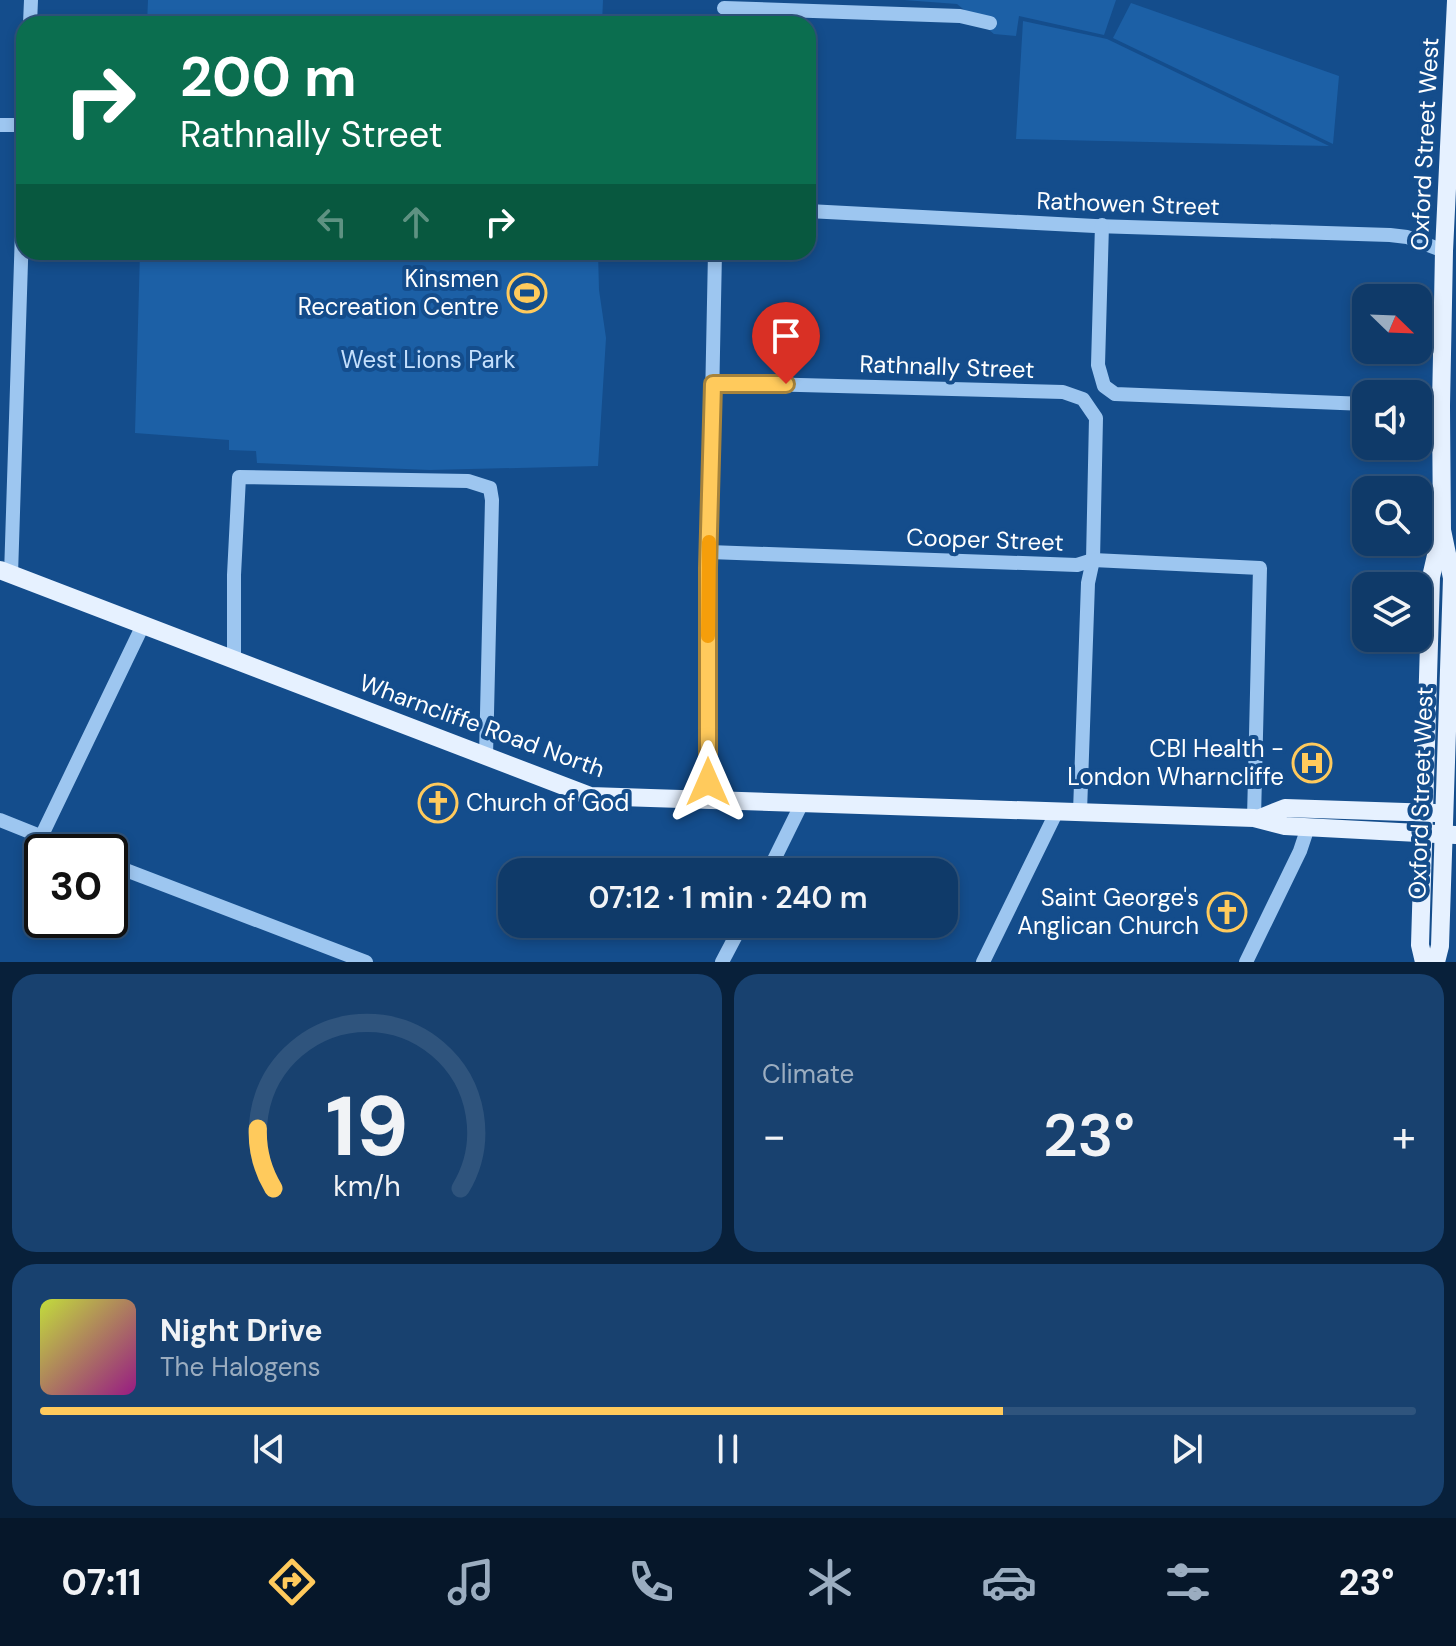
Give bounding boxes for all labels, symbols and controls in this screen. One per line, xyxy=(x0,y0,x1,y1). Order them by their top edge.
street label: Oxford Street West xyxy=(1403,37,1446,251)
text: 200 m xyxy=(180,40,357,113)
icon: right xyxy=(48,48,152,152)
text: Rathnally Street xyxy=(180,111,443,158)
street label: Rathowen Street xyxy=(1036,185,1220,222)
icon: left xyxy=(310,200,354,244)
icon: ahead xyxy=(394,200,438,244)
icon: right xyxy=(478,200,522,244)
place label: Kinsmen Recreation Centre xyxy=(298,263,499,322)
sports icon: Kinsmen Recreation Centre xyxy=(506,272,548,314)
north arrow xyxy=(1352,284,1432,364)
map controls xyxy=(1352,284,1432,652)
pin xyxy=(752,302,820,384)
icon: arrive xyxy=(764,314,808,358)
park label: West Lions Park xyxy=(340,344,516,375)
street label: Rathnally Street xyxy=(859,348,1035,385)
button: sound xyxy=(1352,380,1432,460)
button: search xyxy=(1352,476,1432,556)
street label: Cooper Street xyxy=(906,521,1064,558)
button: layers xyxy=(1352,572,1432,652)
street label: Wharncliffe Road North xyxy=(355,667,609,784)
street label: Oxford Street West xyxy=(1401,686,1440,900)
place label: CBI Health - London Wharncliffe xyxy=(1067,733,1284,792)
position arrow xyxy=(666,740,750,824)
hospital icon: CBI Health - London Wharncliffe xyxy=(1291,742,1333,784)
church icon: Church of God xyxy=(417,782,459,824)
place label: Church of God xyxy=(466,787,629,818)
speed limit sign: 30 xyxy=(24,834,128,938)
text: 07:12 · 1 min · 240 m xyxy=(589,878,867,917)
place label: Saint George's Anglican Church xyxy=(1017,882,1199,941)
church icon: Saint George's Anglican Church xyxy=(1206,891,1248,933)
text: Climate xyxy=(762,1057,854,1091)
text: 19 xyxy=(325,1072,409,1181)
text: 23° xyxy=(1043,1096,1135,1175)
text: − xyxy=(762,1107,786,1165)
text: + xyxy=(1392,1107,1416,1165)
text: km/h xyxy=(333,1168,401,1205)
text: Night Drive xyxy=(160,1311,323,1350)
text: The Halogens xyxy=(160,1350,320,1384)
icon: previous xyxy=(247,1427,291,1471)
icon: pause xyxy=(706,1427,750,1471)
icon: next xyxy=(1165,1427,1209,1471)
icon: directions xyxy=(264,1554,320,1610)
icon: music xyxy=(443,1554,499,1610)
icon: phone xyxy=(623,1554,679,1610)
icon: climate xyxy=(802,1554,858,1610)
icon: car xyxy=(981,1554,1037,1610)
icon: filters xyxy=(1160,1554,1216,1610)
text: 07:11 xyxy=(62,1559,141,1606)
text: 23° xyxy=(1339,1559,1394,1606)

